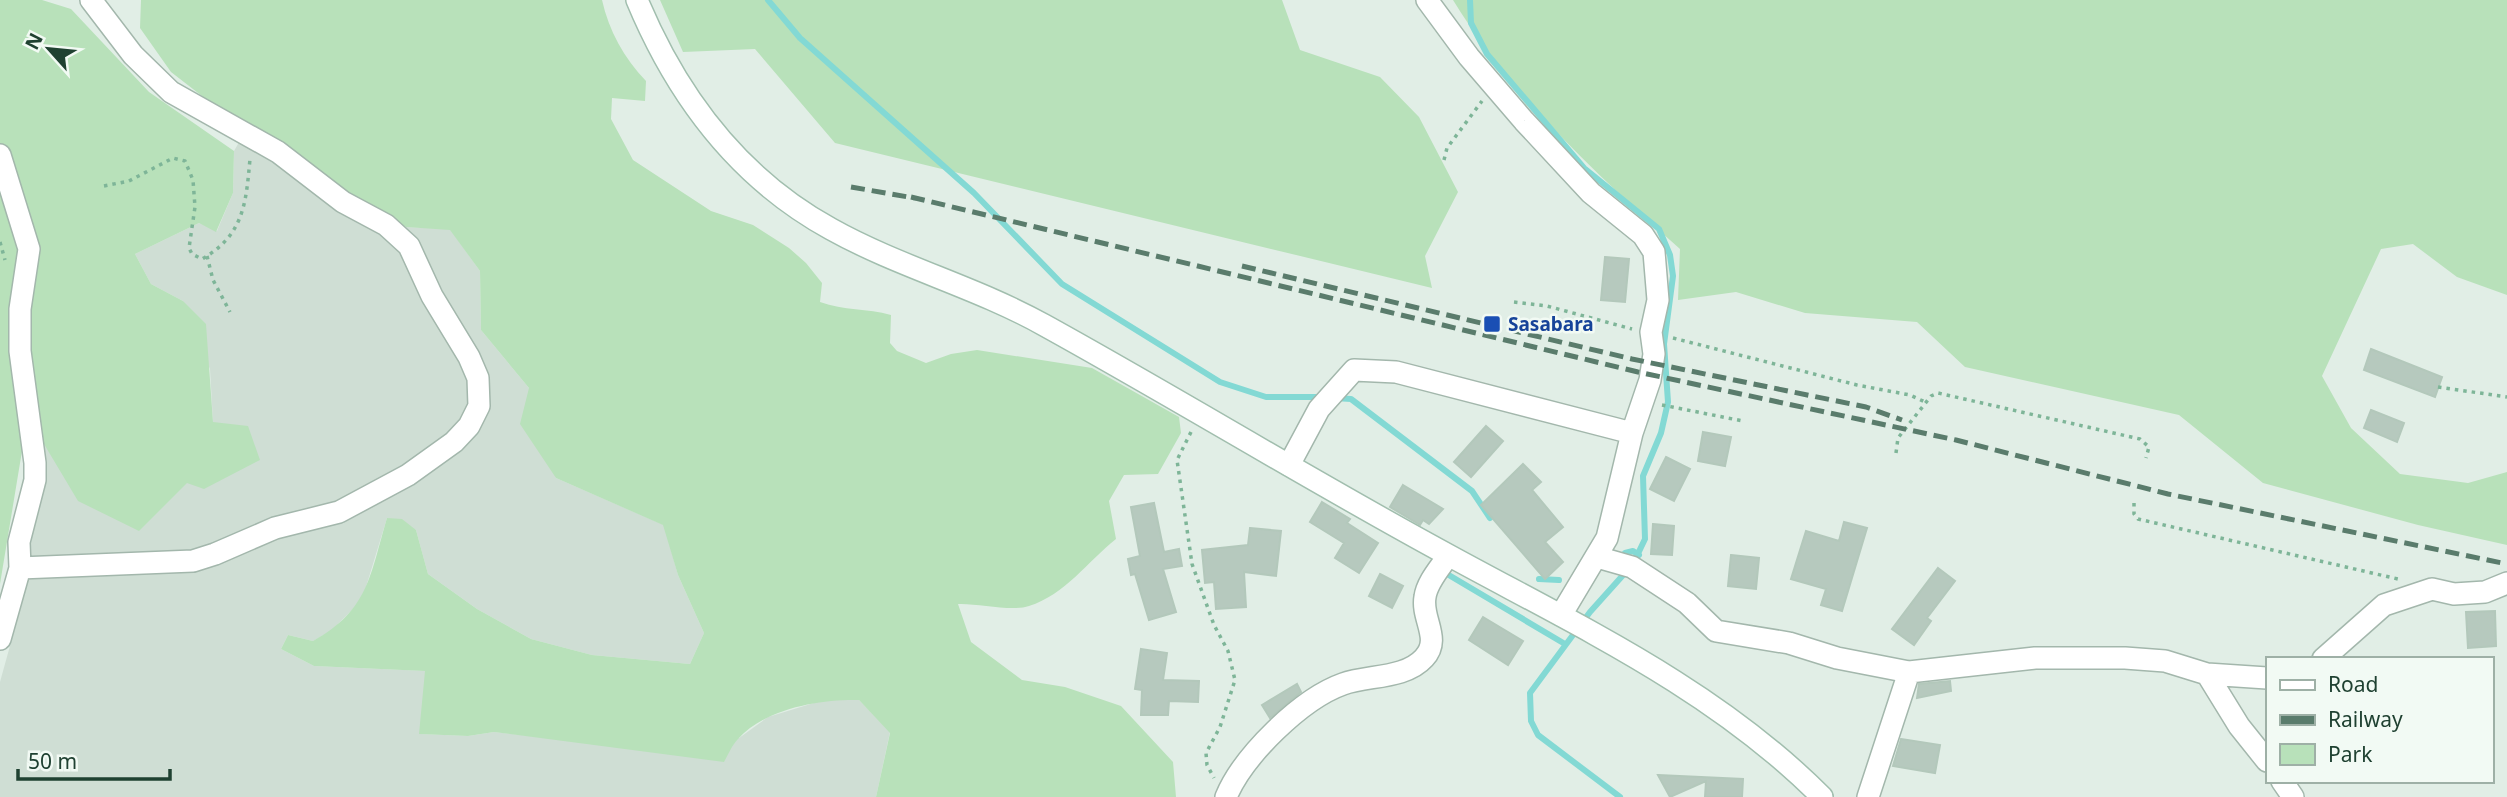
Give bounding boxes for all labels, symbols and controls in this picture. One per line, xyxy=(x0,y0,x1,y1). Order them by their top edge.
north arrow xyxy=(14,14,84,84)
text: N xyxy=(19,28,49,54)
place label: Sasabara xyxy=(1508,311,1594,337)
marker: Sasabara xyxy=(1482,314,1502,334)
legend xyxy=(2266,657,2493,783)
text: Road xyxy=(2328,670,2378,698)
text: Railway xyxy=(2328,705,2403,733)
scale bar xyxy=(18,738,170,782)
text: Park xyxy=(2328,740,2373,768)
text: 50 m xyxy=(28,747,77,775)

